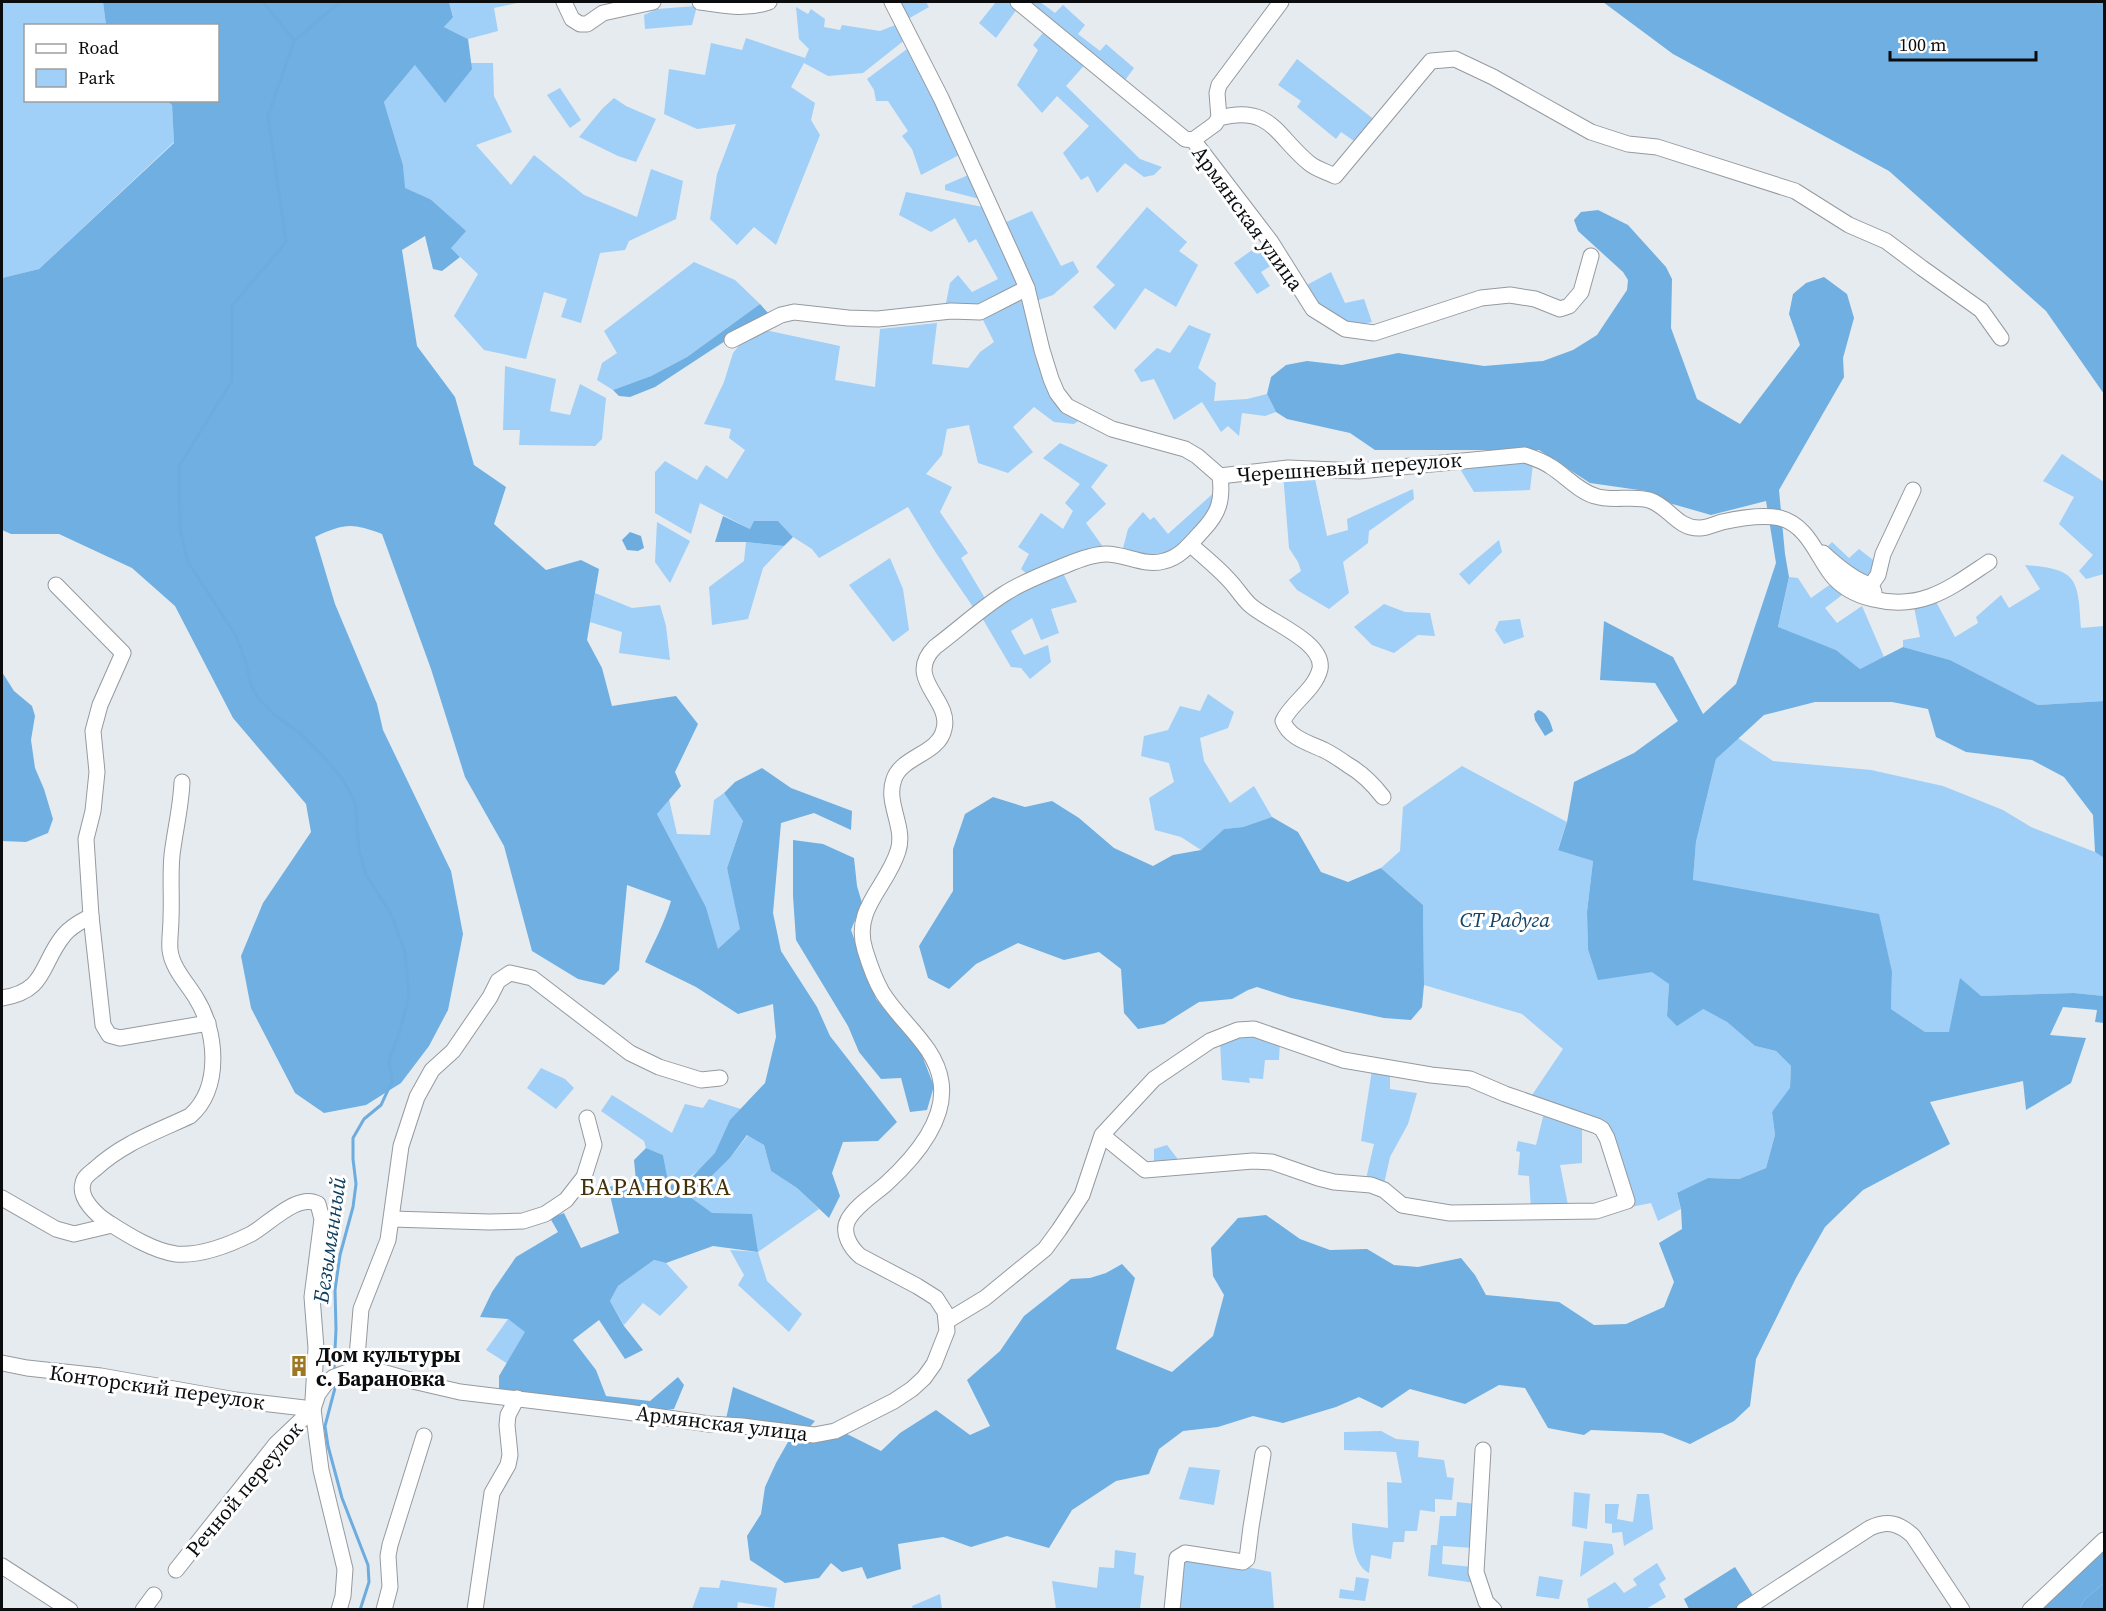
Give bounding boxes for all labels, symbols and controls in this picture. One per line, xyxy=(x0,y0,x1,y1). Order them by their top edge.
legend xyxy=(24,24,219,102)
scale bar xyxy=(1890,24,2036,62)
text: 100 m xyxy=(1899,32,1946,57)
text: Road xyxy=(78,35,119,60)
text: Park xyxy=(78,65,115,90)
street label: Армянская улица xyxy=(1185,140,1311,297)
street label: Черешневый переулок xyxy=(1236,445,1463,489)
park label: СТ Радуга xyxy=(1460,905,1550,934)
district label: БАРАНОВКА xyxy=(580,1170,732,1203)
water label: Безымянный xyxy=(305,1174,353,1306)
place label: Дом культуры с. Барановка xyxy=(316,1340,460,1393)
building icon: Дом культуры с. Барановка xyxy=(287,1354,311,1378)
street label: Конторский переулок xyxy=(47,1358,267,1417)
street label: Армянская улица xyxy=(634,1398,810,1448)
street label: Речной переулок xyxy=(179,1415,309,1563)

